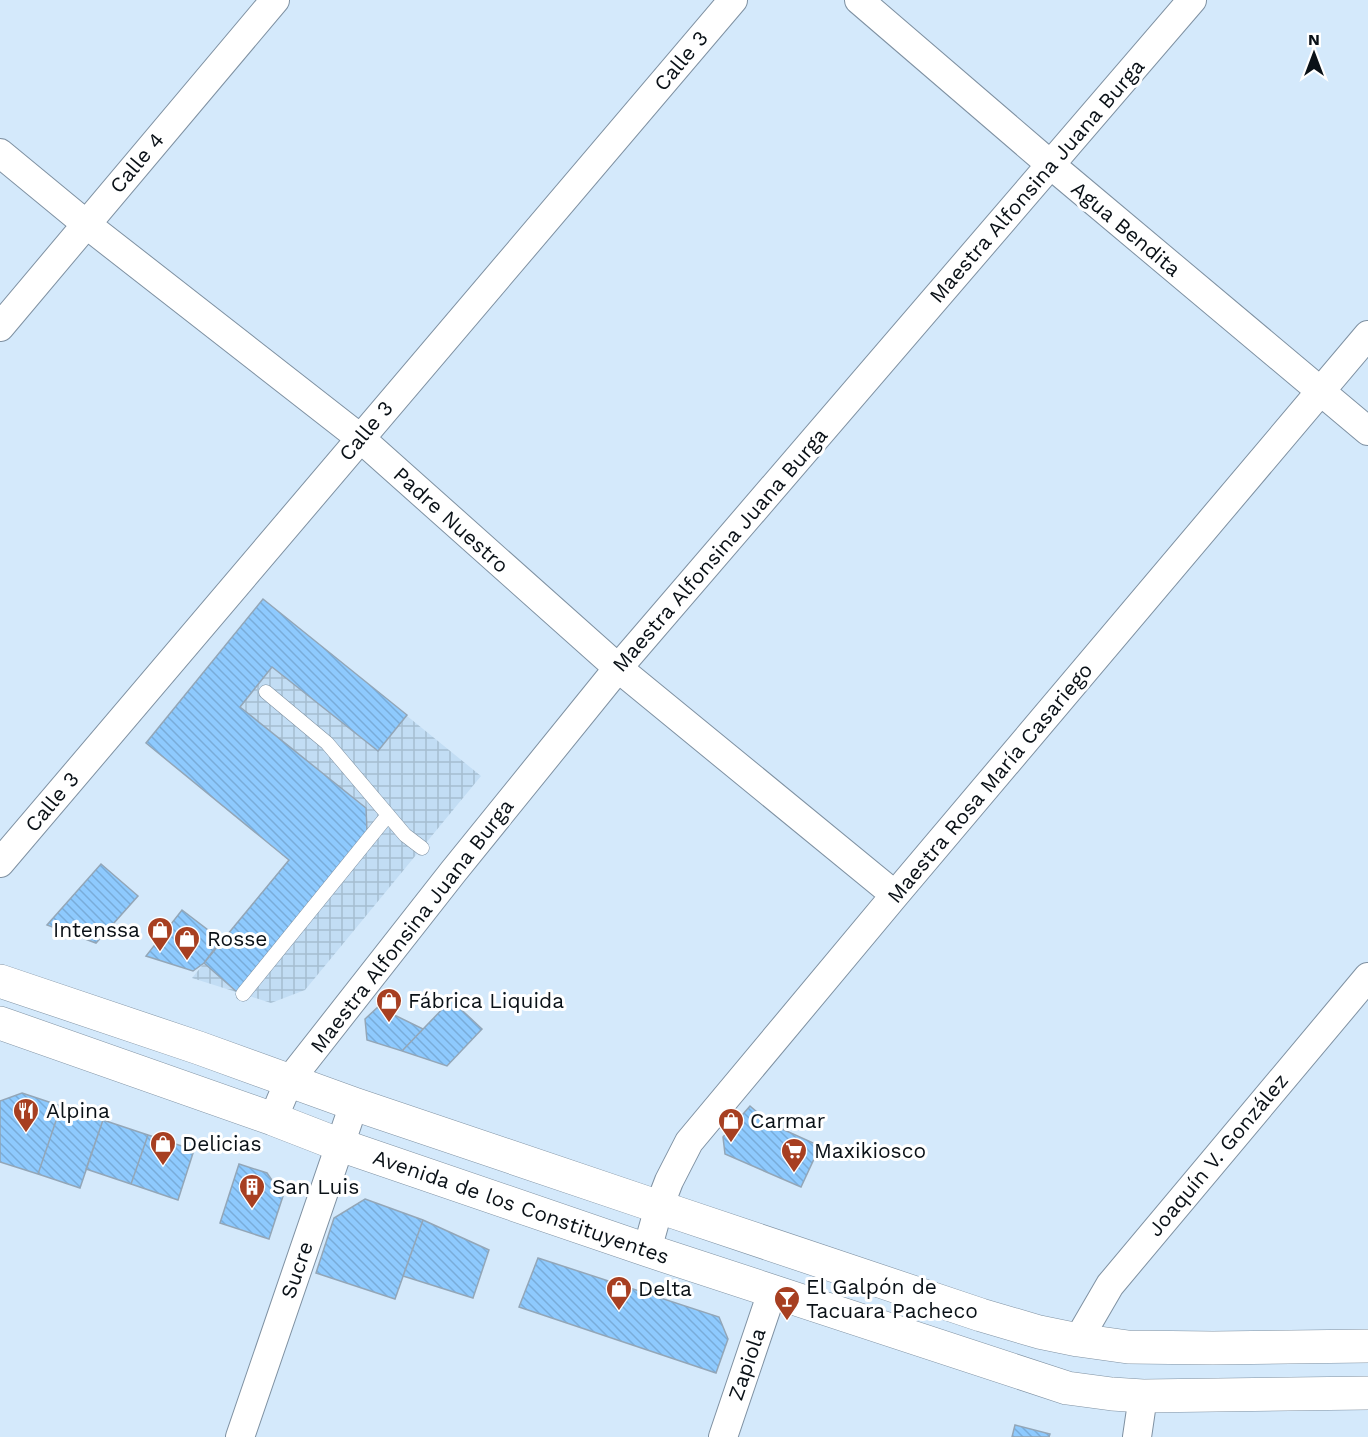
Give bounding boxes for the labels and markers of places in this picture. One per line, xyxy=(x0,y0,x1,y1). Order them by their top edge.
shop icon: Intenssa xyxy=(145,915,175,953)
place label: Intenssa xyxy=(53,917,140,942)
shop icon: Rosse xyxy=(172,924,202,962)
place label: Rosse xyxy=(207,926,267,951)
shop icon: Fábrica Liquida xyxy=(374,986,404,1024)
place label: Fábrica Liquida xyxy=(408,988,564,1013)
restaurant icon: Alpina xyxy=(11,1096,41,1134)
place label: Alpina xyxy=(46,1098,110,1123)
shop icon: Carmar xyxy=(716,1106,746,1144)
place label: Carmar xyxy=(750,1108,826,1133)
shop icon: Delicias xyxy=(148,1129,178,1167)
place label: Delicias xyxy=(182,1131,262,1156)
supermarket icon: Maxikiosco xyxy=(779,1136,809,1174)
place label: Maxikiosco xyxy=(814,1138,926,1163)
building icon: San Luis xyxy=(237,1172,267,1210)
place label: San Luis xyxy=(272,1174,359,1199)
shop icon: Delta xyxy=(604,1274,634,1312)
place label: El Galpón de Tacuara Pacheco xyxy=(806,1274,978,1323)
place label: Delta xyxy=(638,1276,692,1301)
bar icon: El Galpón de Tacuara Pacheco xyxy=(772,1284,802,1322)

